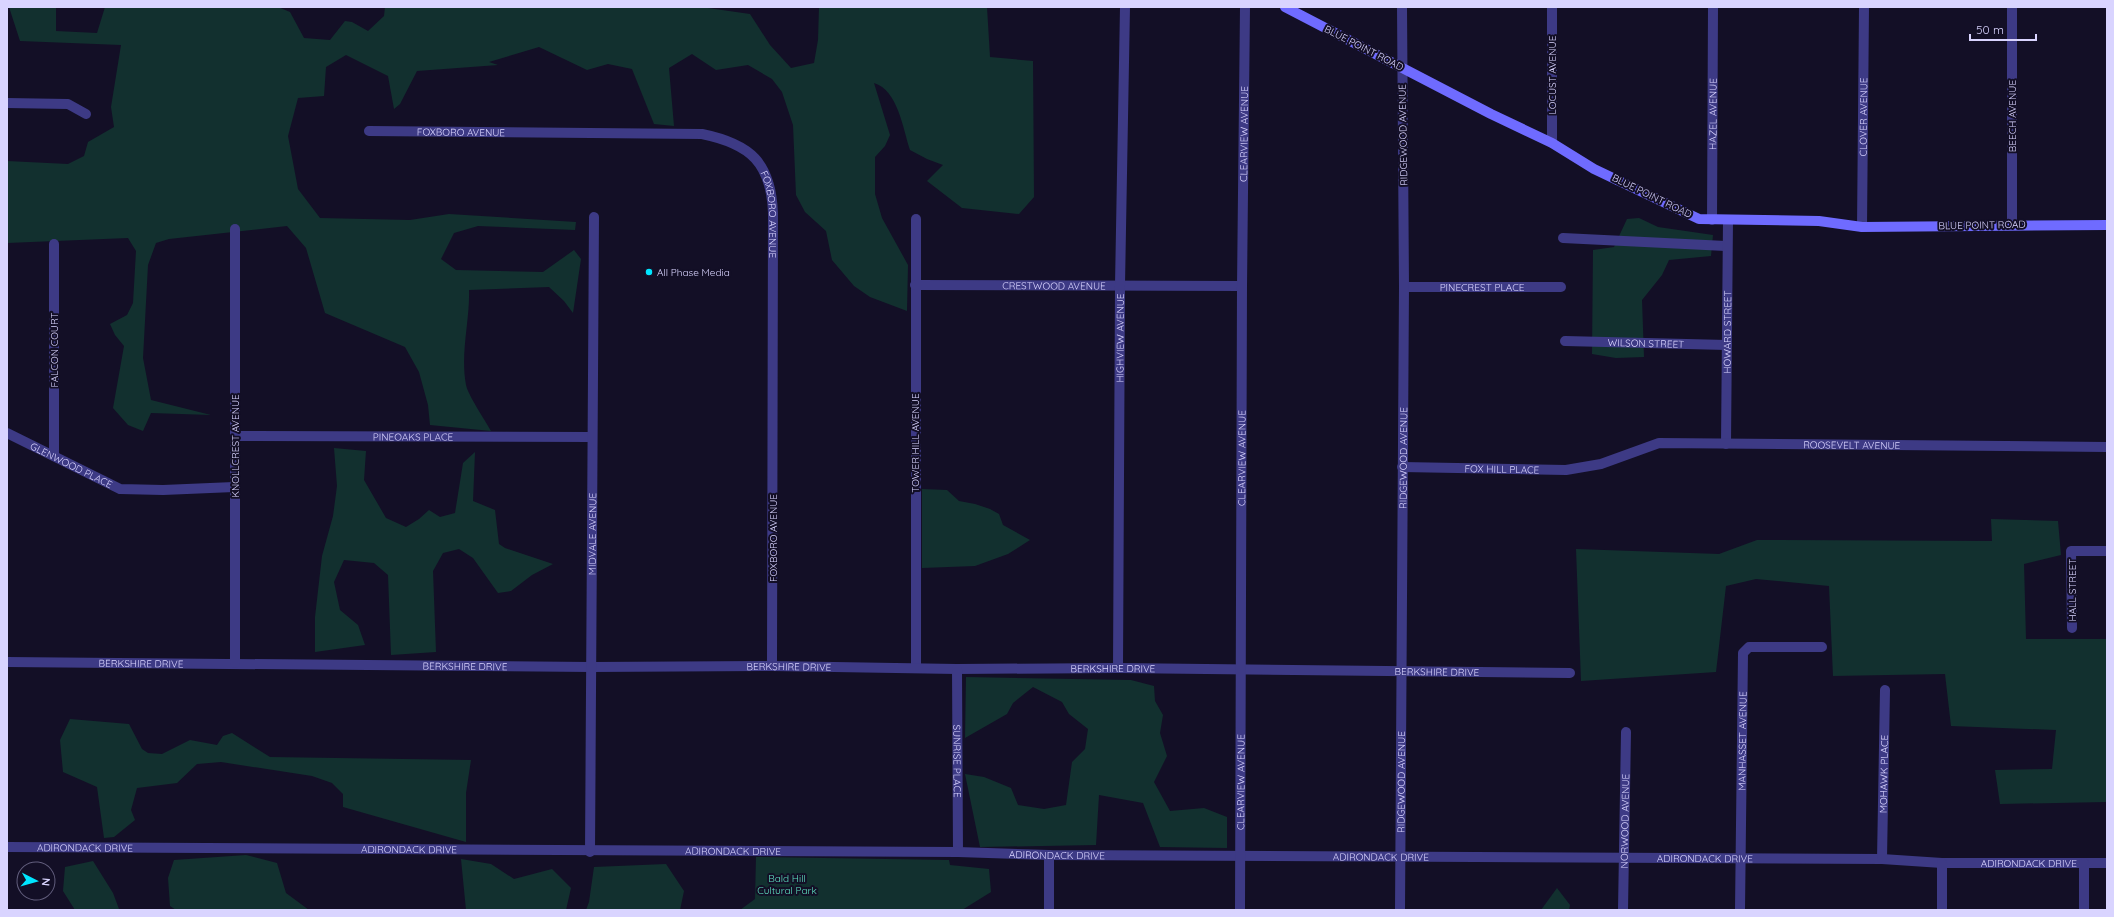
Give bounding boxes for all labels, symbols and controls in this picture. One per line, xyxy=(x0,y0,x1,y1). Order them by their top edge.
scale bar xyxy=(1970,16,2036,42)
street label: BLUE POINT ROAD xyxy=(1322,22,1406,74)
text: 50 m xyxy=(1976,22,2004,37)
street label: LOCUST AVENUE xyxy=(1546,35,1559,114)
street label: CLOVER AVENUE xyxy=(1856,77,1870,157)
street label: HAZEL AVENUE xyxy=(1706,78,1719,150)
street label: BEECH AVENUE xyxy=(2006,80,2019,152)
street label: RIDGEWOOD AVENUE xyxy=(1396,84,1410,186)
street label: CLEARVIEW AVENUE xyxy=(1237,86,1251,182)
street label: FOXBORO AVENUE xyxy=(417,125,505,139)
street label: FOXBORO AVENUE xyxy=(758,168,780,258)
street label: BLUE POINT ROAD xyxy=(1610,171,1694,221)
street label: BLUE POINT ROAD xyxy=(1938,218,2026,232)
place label: All Phase Media xyxy=(657,266,730,279)
marker: All Phase Media xyxy=(644,267,654,277)
street label: CRESTWOOD AVENUE xyxy=(1002,279,1106,292)
street label: PINECREST PLACE xyxy=(1440,281,1525,294)
street label: HOWARD STREET xyxy=(1720,290,1734,374)
street label: HIGHVIEW AVENUE xyxy=(1113,293,1126,383)
street label: FALCON COURT xyxy=(48,312,61,388)
street label: WILSON STREET xyxy=(1608,336,1684,350)
street label: TOWER HILL AVENUE xyxy=(909,393,922,493)
street label: KNOLLCREST AVENUE xyxy=(229,394,242,498)
street label: RIDGEWOOD AVENUE xyxy=(1396,407,1410,509)
street label: CLEARVIEW AVENUE xyxy=(1235,410,1248,506)
street label: PINEOAKS PLACE xyxy=(373,430,454,443)
street label: ROOSEVELT AVENUE xyxy=(1803,438,1901,452)
street label: GLENWOOD PLACE xyxy=(28,439,115,491)
street label: FOX HILL PLACE xyxy=(1464,462,1540,476)
street label: MIDVALE AVENUE xyxy=(585,492,599,575)
street label: FOXBORO AVENUE xyxy=(767,494,780,582)
street label: HALL STREET xyxy=(2066,559,2079,621)
street label: BERKSHIRE DRIVE xyxy=(99,656,184,670)
street label: BERKSHIRE DRIVE xyxy=(423,659,508,673)
street label: BERKSHIRE DRIVE xyxy=(747,659,832,673)
street label: BERKSHIRE DRIVE xyxy=(1071,661,1156,675)
street label: BERKSHIRE DRIVE xyxy=(1394,665,1480,678)
street label: MANHASSET AVENUE xyxy=(1735,691,1749,791)
street label: SUNRISE PLACE xyxy=(951,724,964,798)
street label: RIDGEWOOD AVENUE xyxy=(1394,731,1408,833)
street label: CLEARVIEW AVENUE xyxy=(1234,734,1247,830)
street label: MOHAWK PLACE xyxy=(1876,734,1891,813)
street label: NORWOOD AVENUE xyxy=(1617,773,1632,868)
street label: ADIRONDACK DRIVE xyxy=(37,841,133,854)
street label: ADIRONDACK DRIVE xyxy=(361,842,457,856)
street label: ADIRONDACK DRIVE xyxy=(685,844,781,858)
street label: ADIRONDACK DRIVE xyxy=(1009,847,1105,862)
street label: ADIRONDACK DRIVE xyxy=(1333,850,1429,863)
street label: ADIRONDACK DRIVE xyxy=(1657,851,1753,865)
street label: ADIRONDACK DRIVE xyxy=(1981,857,2077,870)
north arrow xyxy=(16,861,56,901)
park label: Bald Hill Cultural Park xyxy=(757,872,817,897)
text: N xyxy=(39,877,53,887)

